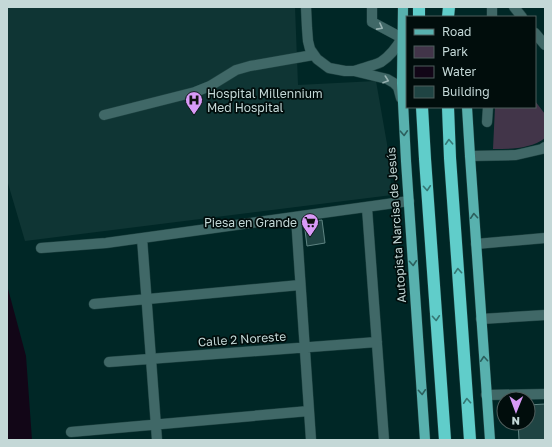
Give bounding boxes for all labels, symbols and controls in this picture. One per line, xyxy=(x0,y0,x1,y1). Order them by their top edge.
legend xyxy=(406,16,536,108)
one-way arrow xyxy=(376,22,384,29)
text: Road xyxy=(442,24,471,39)
text: Park xyxy=(442,44,468,59)
text: Water xyxy=(442,64,476,79)
one-way arrow xyxy=(383,75,390,83)
text: Building xyxy=(442,84,490,99)
place label: Hospital Millennium Med Hospital xyxy=(207,86,323,115)
hospital icon: Hospital Millennium Med Hospital xyxy=(184,90,204,115)
one-way arrow xyxy=(400,130,409,136)
one-way arrow xyxy=(445,139,454,145)
street label: Autopista Narcisa de Jesús xyxy=(383,147,409,303)
one-way arrow xyxy=(422,185,431,191)
supermarket icon: Piesa en Grande xyxy=(300,212,320,237)
one-way arrow xyxy=(469,213,478,219)
place label: Piesa en Grande xyxy=(204,215,297,230)
one-way arrow xyxy=(408,260,417,266)
one-way arrow xyxy=(454,268,463,274)
one-way arrow xyxy=(431,315,440,321)
street label: Calle 2 Noreste xyxy=(197,328,287,350)
one-way arrow xyxy=(479,356,488,362)
one-way arrow xyxy=(418,389,427,395)
north arrow xyxy=(496,391,536,431)
one-way arrow xyxy=(463,398,472,404)
text: N xyxy=(512,415,520,428)

